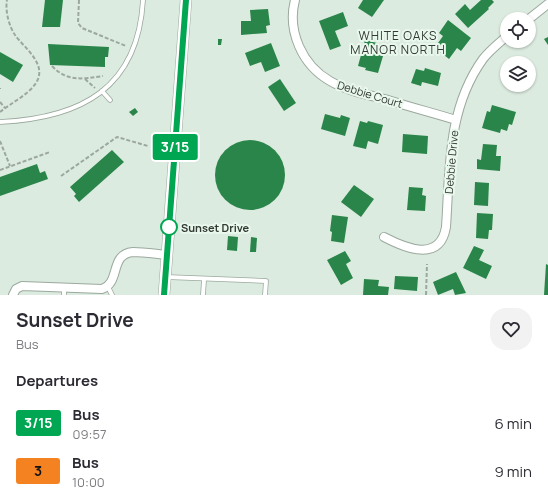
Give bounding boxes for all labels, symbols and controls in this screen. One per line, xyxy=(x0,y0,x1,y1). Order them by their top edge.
map controls xyxy=(500,12,536,92)
button: locate xyxy=(500,12,536,48)
district label: WHITE OAKS MANOR NORTH xyxy=(350,27,446,58)
button: layers xyxy=(500,56,536,92)
street label: Debbie Court xyxy=(336,77,404,111)
street label: Debbie Drive xyxy=(441,129,461,194)
line badge: 3/15 xyxy=(147,134,203,160)
text: 3/15 xyxy=(161,137,189,156)
marker: Sunset Drive xyxy=(160,218,178,236)
place label: Sunset Drive xyxy=(181,220,250,235)
text: Sunset Drive xyxy=(16,307,134,333)
button: heart xyxy=(490,308,532,350)
text: Bus xyxy=(16,335,39,353)
text: Departures xyxy=(16,370,98,391)
text: Bus xyxy=(73,404,100,425)
text: 3/15 xyxy=(24,413,53,432)
text: 6 min xyxy=(495,413,532,434)
text: 09:57 xyxy=(73,425,106,443)
text: Bus xyxy=(72,452,99,473)
text: 3 xyxy=(34,461,42,480)
text: 9 min xyxy=(495,461,532,482)
text: 10:00 xyxy=(72,473,105,491)

